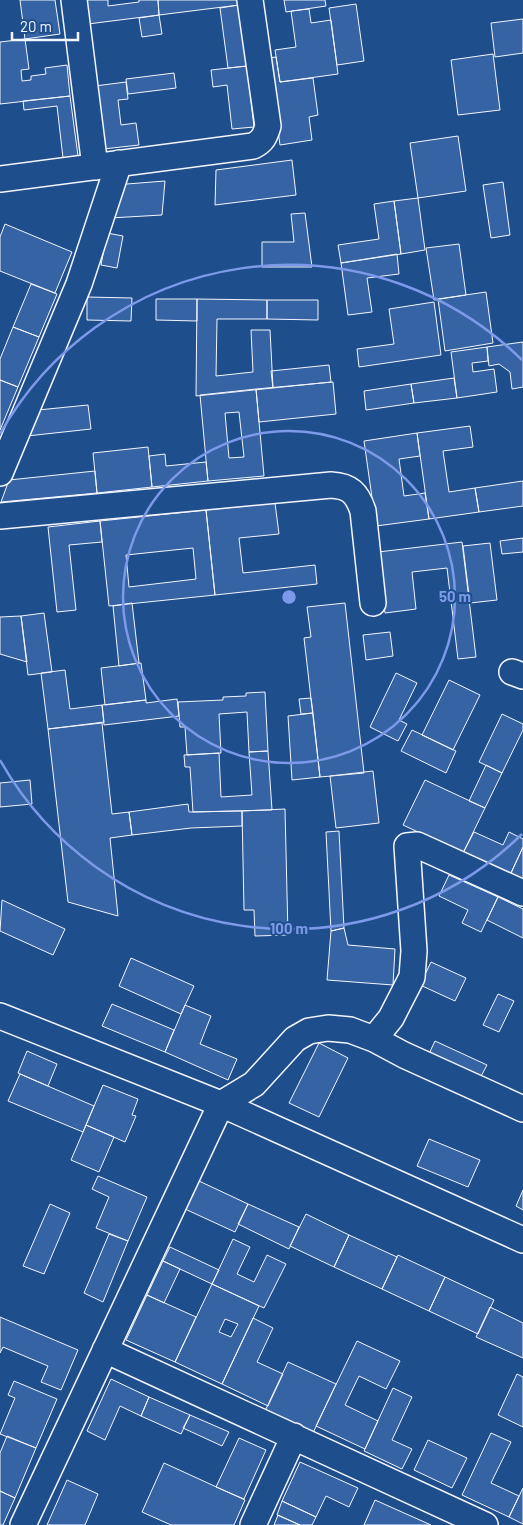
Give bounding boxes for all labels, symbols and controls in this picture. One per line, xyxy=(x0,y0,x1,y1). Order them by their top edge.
scale bar xyxy=(12,10,79,42)
text: 20 m xyxy=(20,17,52,35)
text: 50 m xyxy=(439,587,471,605)
centre of rings xyxy=(280,588,298,606)
text: 100 m xyxy=(270,919,308,937)

